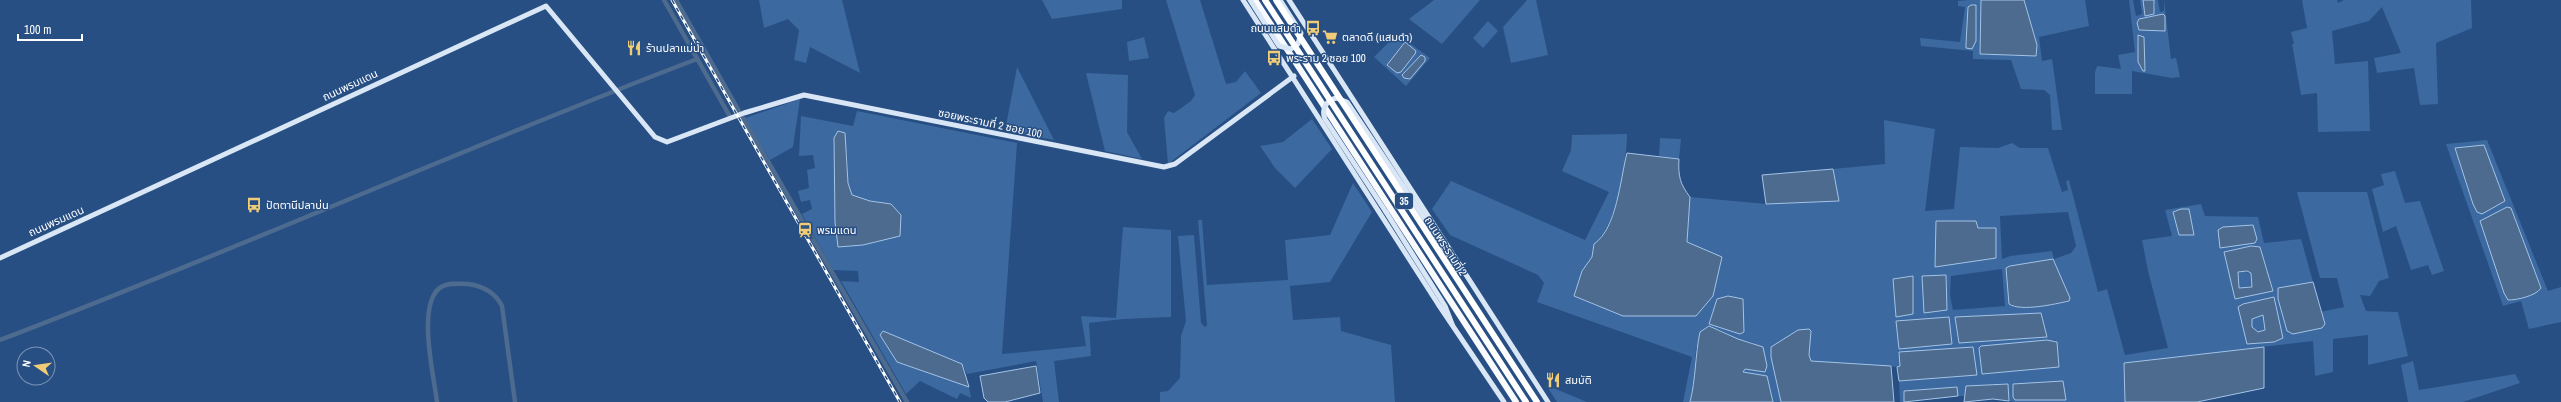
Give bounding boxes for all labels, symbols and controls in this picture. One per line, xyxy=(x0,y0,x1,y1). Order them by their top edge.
scale bar xyxy=(18,16,82,42)
bus stop icon: ถนนแสมดำ xyxy=(1304,19,1322,37)
place label: ถนนแสมดำ xyxy=(1250,21,1301,35)
text: 100 m xyxy=(24,22,51,38)
supermarket icon: ตลาดดี (แสมดำ) xyxy=(1321,28,1339,46)
place label: ตลาดดี (แสมดำ) xyxy=(1342,30,1412,44)
restaurant icon: ร้านปลาแม่น้ำ xyxy=(625,39,643,57)
place label: ร้านปลาแม่น้ำ xyxy=(646,40,704,55)
bus stop icon: พระราม 2 ซอย 100 xyxy=(1265,49,1283,67)
place label: พระราม 2 ซอย 100 xyxy=(1286,51,1366,65)
street label: ถนนพรมแดน xyxy=(320,66,380,104)
street label: ซอยพระรามที่ 2 ซอย 100 xyxy=(937,104,1043,141)
road number: 35 xyxy=(1395,193,1413,209)
bus stop icon: ปัตตานีปลาบ่น xyxy=(245,196,263,214)
place label: ปัตตานีปลาบ่น xyxy=(266,198,329,212)
street label: ถนนพรมแดน xyxy=(26,202,86,240)
street label: ถนนพระรามที่ 2 xyxy=(1422,213,1471,278)
station icon: พรมแดน xyxy=(796,221,814,239)
place label: พรมแดน xyxy=(817,223,856,237)
north arrow xyxy=(16,346,56,386)
text: N xyxy=(19,359,34,368)
restaurant icon: สมบัติ xyxy=(1544,371,1562,389)
place label: สมบัติ xyxy=(1565,373,1592,387)

